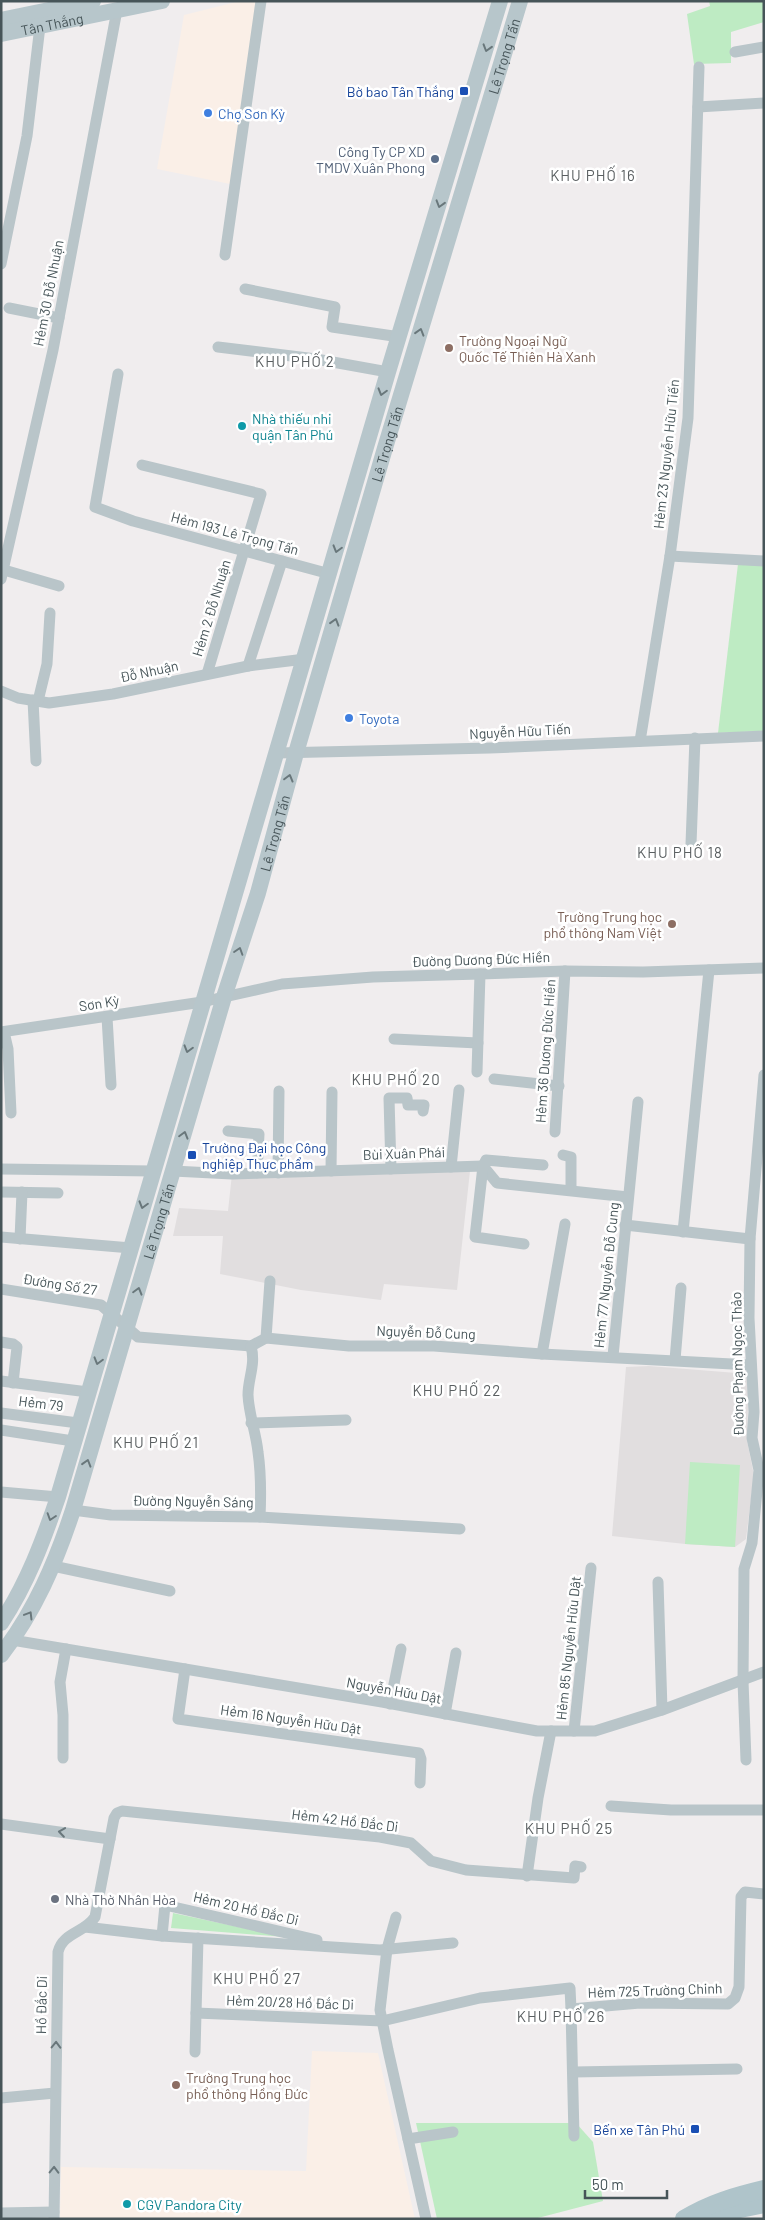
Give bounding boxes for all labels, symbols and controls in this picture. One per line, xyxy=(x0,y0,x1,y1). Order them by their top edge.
street label: Tân Thắng xyxy=(19,9,84,38)
street label: Lê Trọng Tấn xyxy=(484,16,523,96)
one-way arrow xyxy=(482,43,492,52)
place label: Bờ bao Tân Thắng xyxy=(347,83,454,100)
marker: Bờ bao Tân Thắng xyxy=(458,85,470,97)
place label: Chợ Sơn Kỳ xyxy=(218,105,286,122)
marker: Chợ Sơn Kỳ xyxy=(202,107,214,119)
place label: Công Ty CP XD TMDV Xuân Phong xyxy=(316,143,425,176)
marker: Công Ty CP XD TMDV Xuân Phong xyxy=(429,153,441,165)
district label: KHU PHỐ 16 xyxy=(550,165,636,184)
one-way arrow xyxy=(435,199,445,207)
street label: Hẻm 30 Đỗ Nhuận xyxy=(29,238,67,348)
one-way arrow xyxy=(414,328,424,336)
place label: Trường Ngoại Ngữ Quốc Tế Thiên Hà Xanh xyxy=(459,332,596,365)
marker: Trường Ngoại Ngữ Quốc Tế Thiên Hà Xanh xyxy=(443,342,455,354)
district label: KHU PHỐ 2 xyxy=(255,351,335,370)
street label: Hẻm 23 Nguyễn Hữu Tiến xyxy=(650,378,682,530)
one-way arrow xyxy=(377,388,388,397)
street label: Lê Trọng Tấn xyxy=(367,404,406,484)
place label: Nhà thiếu nhi quận Tân Phú xyxy=(252,410,333,443)
marker: Nhà thiếu nhi quận Tân Phú xyxy=(236,420,248,432)
street label: Hẻm 193 Lê Trọng Tấn xyxy=(169,508,301,558)
one-way arrow xyxy=(333,544,343,552)
street label: Hẻm 2 Đỗ Nhuận xyxy=(188,558,234,658)
one-way arrow xyxy=(329,618,339,627)
street label: Đỗ Nhuận xyxy=(118,657,180,685)
place label: Toyota xyxy=(359,710,399,727)
marker: Toyota xyxy=(343,712,355,724)
street label: Nguyễn Hữu Tiến xyxy=(469,720,571,742)
one-way arrow xyxy=(283,773,294,782)
street label: Lê Trọng Tấn xyxy=(256,793,293,873)
district label: KHU PHỐ 18 xyxy=(637,842,723,861)
place label: Trường Trung học phổ thông Nam Việt xyxy=(543,908,662,941)
marker: Trường Trung học phổ thông Nam Việt xyxy=(666,918,678,930)
one-way arrow xyxy=(233,947,243,956)
street label: Đường Dương Đức Hiền xyxy=(412,948,550,970)
street label: Hẻm 36 Dương Đức Hiền xyxy=(531,978,559,1124)
street label: Sơn Kỳ xyxy=(78,991,121,1015)
one-way arrow xyxy=(184,1045,194,1053)
district label: KHU PHỐ 20 xyxy=(351,1069,441,1088)
one-way arrow xyxy=(178,1131,188,1139)
place label: Trường Đại học Công nghiệp Thực phẩm xyxy=(202,1139,326,1172)
street label: Bùi Xuân Phái xyxy=(363,1143,445,1163)
marker: Trường Đại học Công nghiệp Thực phẩm xyxy=(186,1149,198,1161)
street label: Lê Trọng Tấn xyxy=(139,1181,177,1261)
one-way arrow xyxy=(138,1201,148,1209)
street label: Hẻm 77 Nguyễn Đỗ Cung xyxy=(590,1201,622,1349)
street label: Đường Số 27 xyxy=(22,1270,99,1298)
one-way arrow xyxy=(133,1287,143,1295)
street label: Đường Phạm Ngọc Thảo xyxy=(727,1292,747,1436)
street label: Nguyễn Đỗ Cung xyxy=(376,1322,476,1342)
one-way arrow xyxy=(93,1357,103,1365)
district label: KHU PHỐ 22 xyxy=(413,1380,501,1399)
street label: Hẻm 79 xyxy=(18,1392,64,1414)
district label: KHU PHỐ 21 xyxy=(113,1432,199,1451)
one-way arrow xyxy=(82,1460,92,1468)
street label: Đường Nguyễn Sáng xyxy=(132,1491,254,1511)
one-way arrow xyxy=(47,1512,57,1521)
street label: Hẻm 85 Nguyễn Hữu Dật xyxy=(552,1575,584,1721)
one-way arrow xyxy=(22,1611,32,1620)
street label: Nguyễn Hữu Dật xyxy=(345,1673,443,1707)
street label: Hẻm 16 Nguyễn Hữu Dật xyxy=(219,1701,363,1737)
street label: Hẻm 42 Hồ Đắc Di xyxy=(291,1805,399,1835)
district label: KHU PHỐ 25 xyxy=(525,1818,613,1837)
one-way arrow xyxy=(57,1827,65,1838)
street label: Hẻm 20 Hồ Đắc Di xyxy=(192,1888,300,1928)
place label: Nhà Thờ Nhân Hòa xyxy=(65,1891,176,1908)
marker: Nhà Thờ Nhân Hòa xyxy=(49,1893,61,1905)
district label: KHU PHỐ 27 xyxy=(213,1968,301,1987)
street label: Hồ Đắc Di xyxy=(32,1976,50,2034)
street label: Hẻm 725 Trường Chinh xyxy=(587,1979,723,2001)
street label: Hẻm 20/28 Hồ Đắc Di xyxy=(226,1991,354,2013)
district label: KHU PHỐ 26 xyxy=(517,2006,605,2025)
one-way arrow xyxy=(51,2040,61,2048)
place label: Trường Trung học phổ thông Hồng Đức xyxy=(186,2069,308,2102)
marker: Trường Trung học phổ thông Hồng Đức xyxy=(170,2079,182,2091)
place label: Bến xe Tân Phú xyxy=(593,2121,685,2138)
marker: Bến xe Tân Phú xyxy=(689,2123,701,2135)
one-way arrow xyxy=(49,2166,59,2174)
scale bar xyxy=(585,2168,668,2200)
text: 50 m xyxy=(592,2175,624,2193)
place label: CGV Pandora City xyxy=(137,2196,242,2213)
marker: CGV Pandora City xyxy=(121,2198,133,2210)

